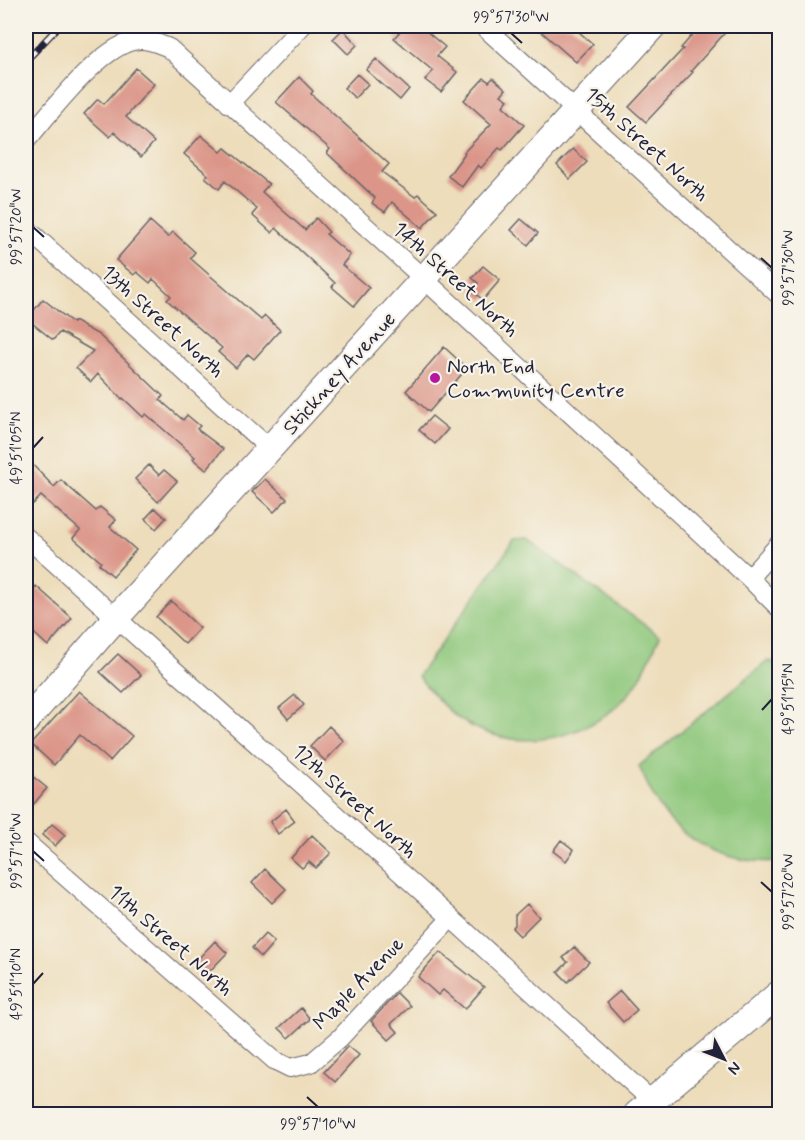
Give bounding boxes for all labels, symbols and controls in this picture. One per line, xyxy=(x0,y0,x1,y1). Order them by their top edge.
text: 99°57'30"W xyxy=(473,8,549,28)
street label: 15th Street North xyxy=(578,81,715,208)
text: 99°57'20"W xyxy=(7,189,27,265)
street label: 14th Street North xyxy=(386,216,524,344)
text: 99°57'30"W xyxy=(779,230,799,306)
street label: 13th Street North xyxy=(95,259,230,385)
street label: Stickney Avenue xyxy=(277,306,403,441)
place label: North End Community Centre xyxy=(447,353,625,405)
marker: North End Community Centre xyxy=(428,371,442,385)
text: 49°51'05"N xyxy=(7,411,27,485)
text: 49°51'15"N xyxy=(779,663,799,735)
street label: 12th Street North xyxy=(286,738,423,865)
text: 99°57'10"W xyxy=(7,813,27,889)
text: 99°57'20"W xyxy=(779,854,799,930)
street label: 11th Street North xyxy=(102,879,239,1003)
street label: Maple Avenue xyxy=(307,931,411,1037)
text: 49°51'10"N xyxy=(7,948,27,1020)
north arrow xyxy=(694,1029,754,1089)
text: N xyxy=(723,1057,745,1079)
text: 99°57'10"W xyxy=(280,1115,356,1135)

